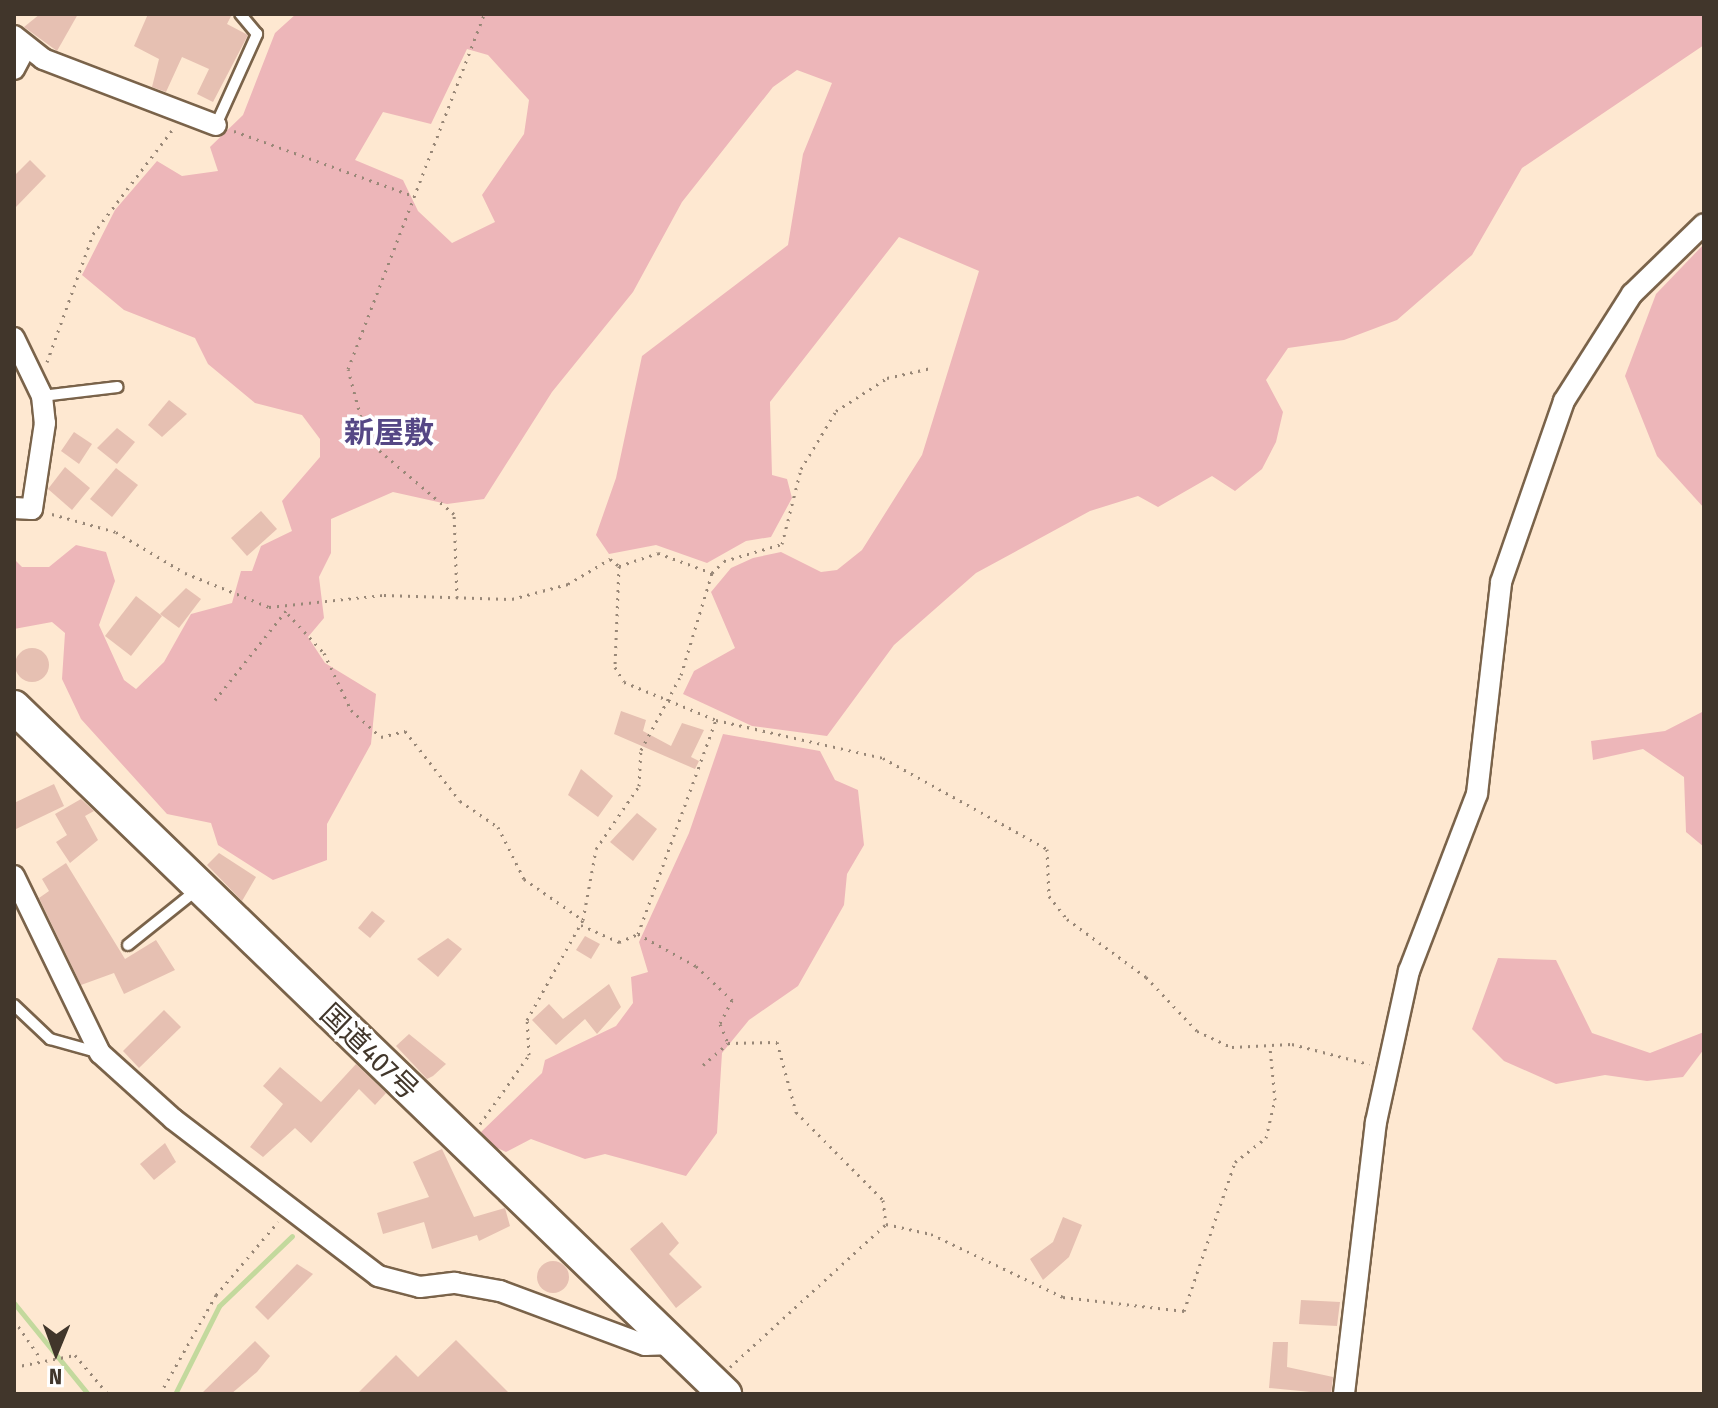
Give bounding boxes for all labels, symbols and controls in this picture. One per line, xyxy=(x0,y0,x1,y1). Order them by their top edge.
district label: 新屋敷 xyxy=(344,415,434,451)
street label: 国道407号 xyxy=(313,997,425,1107)
north arrow xyxy=(16,1312,96,1392)
text: N xyxy=(49,1363,62,1390)

